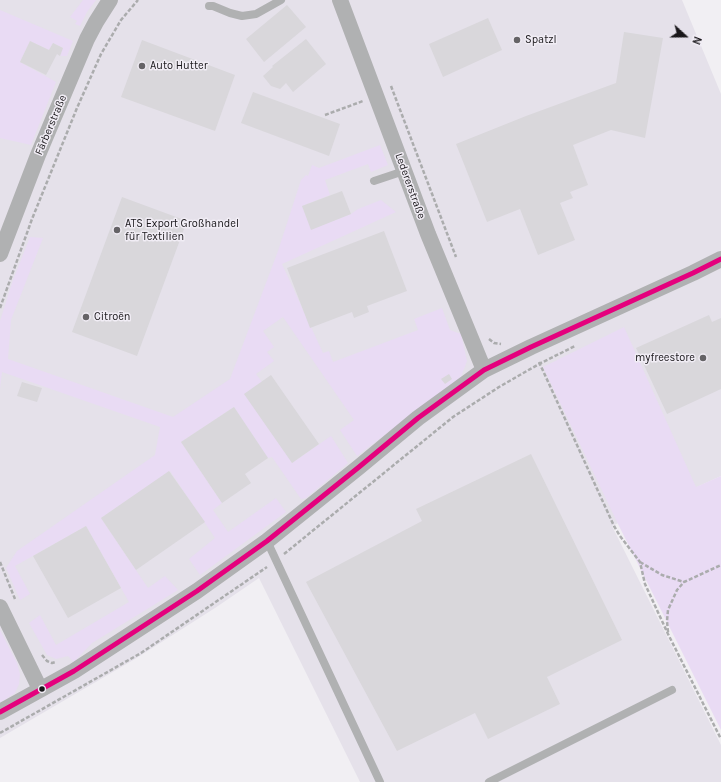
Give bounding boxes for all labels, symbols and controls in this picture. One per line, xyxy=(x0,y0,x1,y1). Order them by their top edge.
north arrow xyxy=(665,16,705,56)
place label: Spatzl xyxy=(525,33,557,47)
text: N xyxy=(689,34,704,46)
marker: Spatzl xyxy=(512,35,522,45)
place label: Auto Hutter xyxy=(150,59,208,73)
marker: Auto Hutter xyxy=(137,61,147,71)
street label: Färberstraße xyxy=(32,93,70,157)
street label: Ledererstraße xyxy=(392,151,428,221)
place label: ATS Export Großhandel für Textilien xyxy=(125,217,239,243)
marker: ATS Export Großhandel für Textilien xyxy=(112,225,122,235)
place label: Citroën xyxy=(94,310,130,324)
marker: Citroën xyxy=(81,312,91,322)
place label: myfreestore xyxy=(635,351,695,365)
marker: myfreestore xyxy=(698,353,708,363)
unlabelled marker xyxy=(37,684,47,694)

